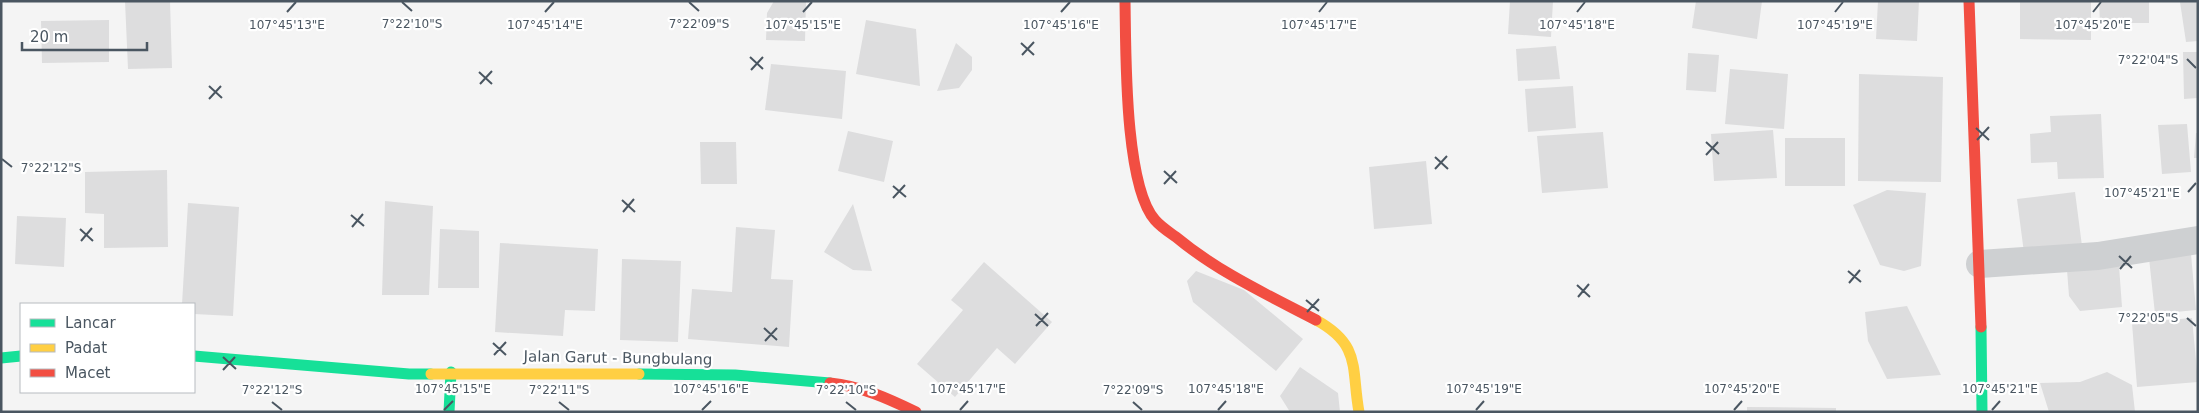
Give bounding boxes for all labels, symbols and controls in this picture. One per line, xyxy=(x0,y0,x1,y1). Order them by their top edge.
text: 7°22'10"S xyxy=(382,17,442,31)
text: 7°22'09"S xyxy=(669,17,729,31)
text: 107°45'13"E xyxy=(249,18,325,32)
text: 107°45'14"E xyxy=(507,18,583,32)
text: 107°45'15"E xyxy=(765,18,841,32)
text: 107°45'16"E xyxy=(1023,18,1099,32)
text: 107°45'17"E xyxy=(1281,18,1357,32)
text: 107°45'18"E xyxy=(1539,18,1615,32)
text: 107°45'19"E xyxy=(1797,18,1873,32)
text: 107°45'20"E xyxy=(2055,18,2131,32)
scale bar xyxy=(22,20,148,52)
text: 20 m xyxy=(30,28,68,46)
text: 7°22'04"S xyxy=(2118,53,2178,67)
text: 7°22'12"S xyxy=(21,161,81,175)
text: 107°45'21"E xyxy=(2104,186,2180,200)
legend xyxy=(20,303,195,393)
text: 7°22'05"S xyxy=(2118,311,2178,325)
text: Lancar xyxy=(65,314,116,332)
text: Padat xyxy=(65,339,107,357)
street label: Jalan Garut - Bungbulang xyxy=(522,347,713,369)
text: Macet xyxy=(65,364,111,382)
text: 107°45'15"E xyxy=(415,382,491,396)
text: 107°45'16"E xyxy=(673,382,749,396)
text: 107°45'17"E xyxy=(930,382,1006,396)
text: 107°45'18"E xyxy=(1188,382,1264,396)
text: 107°45'19"E xyxy=(1446,382,1522,396)
text: 107°45'20"E xyxy=(1704,382,1780,396)
text: 107°45'21"E xyxy=(1962,382,2038,396)
text: 7°22'12"S xyxy=(242,383,302,397)
text: 7°22'11"S xyxy=(529,383,589,397)
text: 7°22'10"S xyxy=(816,383,876,397)
text: 7°22'09"S xyxy=(1103,383,1163,397)

